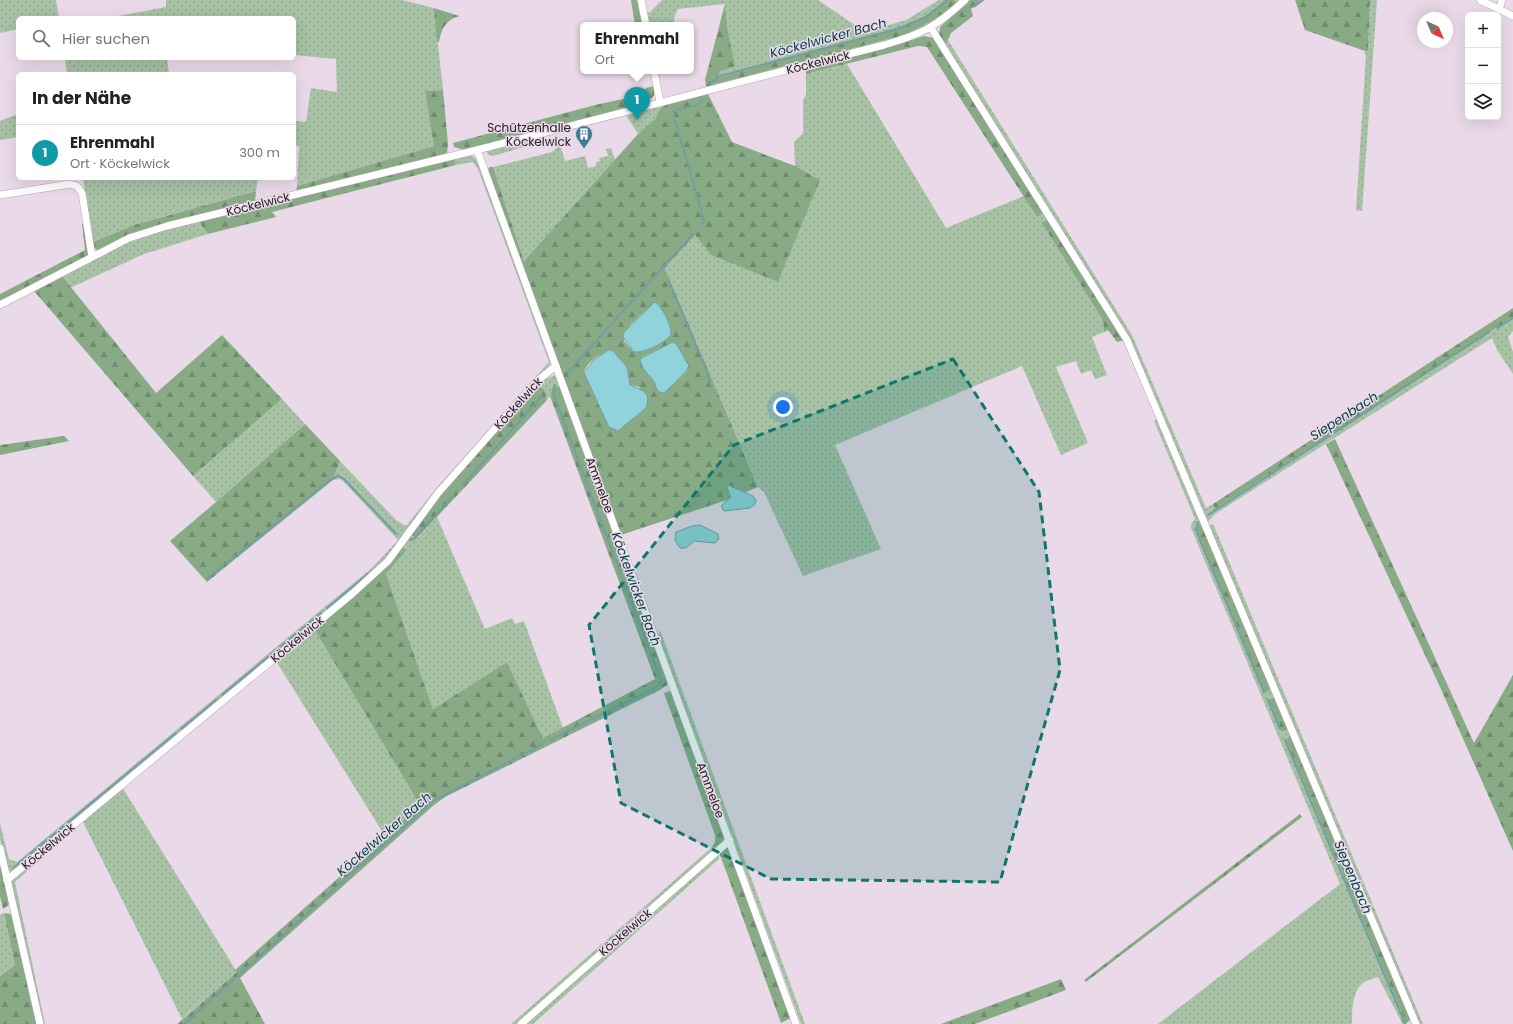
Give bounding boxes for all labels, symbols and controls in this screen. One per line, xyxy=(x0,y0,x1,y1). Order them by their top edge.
north arrow xyxy=(1417,12,1453,48)
map controls xyxy=(1465,12,1501,120)
button: + xyxy=(1465,12,1501,48)
water label: Köckelwicker Bach xyxy=(768,15,888,61)
search box xyxy=(16,16,296,60)
popup xyxy=(580,22,694,74)
icon: search xyxy=(30,27,52,49)
text: Hier suchen xyxy=(62,28,150,49)
text: Ehrenmahl xyxy=(595,28,679,49)
street label: Köckelwick xyxy=(785,47,851,77)
button: − xyxy=(1465,48,1501,84)
text: Ort xyxy=(595,50,615,69)
button: layers xyxy=(1465,84,1501,120)
text: In der Nähe xyxy=(32,86,131,110)
pin: 1 xyxy=(624,87,650,120)
place label: Schützenhalle Köckelwick xyxy=(487,119,572,150)
building icon: Schützenhalle Köckelwick xyxy=(574,124,594,149)
text: Ehrenmahl xyxy=(70,132,155,153)
text: 1 xyxy=(43,143,47,162)
text: 300 m xyxy=(239,143,280,162)
text: Ort · Köckelwick xyxy=(70,154,170,173)
street label: Köckelwick xyxy=(224,188,292,220)
street label: Köckelwick xyxy=(490,373,547,433)
water label: Siepenbach xyxy=(1306,387,1382,445)
your location xyxy=(773,397,793,417)
street label: Ammeloe xyxy=(582,455,618,515)
water label: Köckelwicker Bach xyxy=(607,529,665,649)
street label: Köckelwick xyxy=(267,611,328,666)
street label: Ammeloe xyxy=(693,760,729,820)
water label: Köckelwicker Bach xyxy=(332,787,436,881)
street label: Köckelwick xyxy=(18,818,79,873)
water label: Siepenbach xyxy=(1329,837,1377,917)
street label: Köckelwick xyxy=(595,904,656,960)

